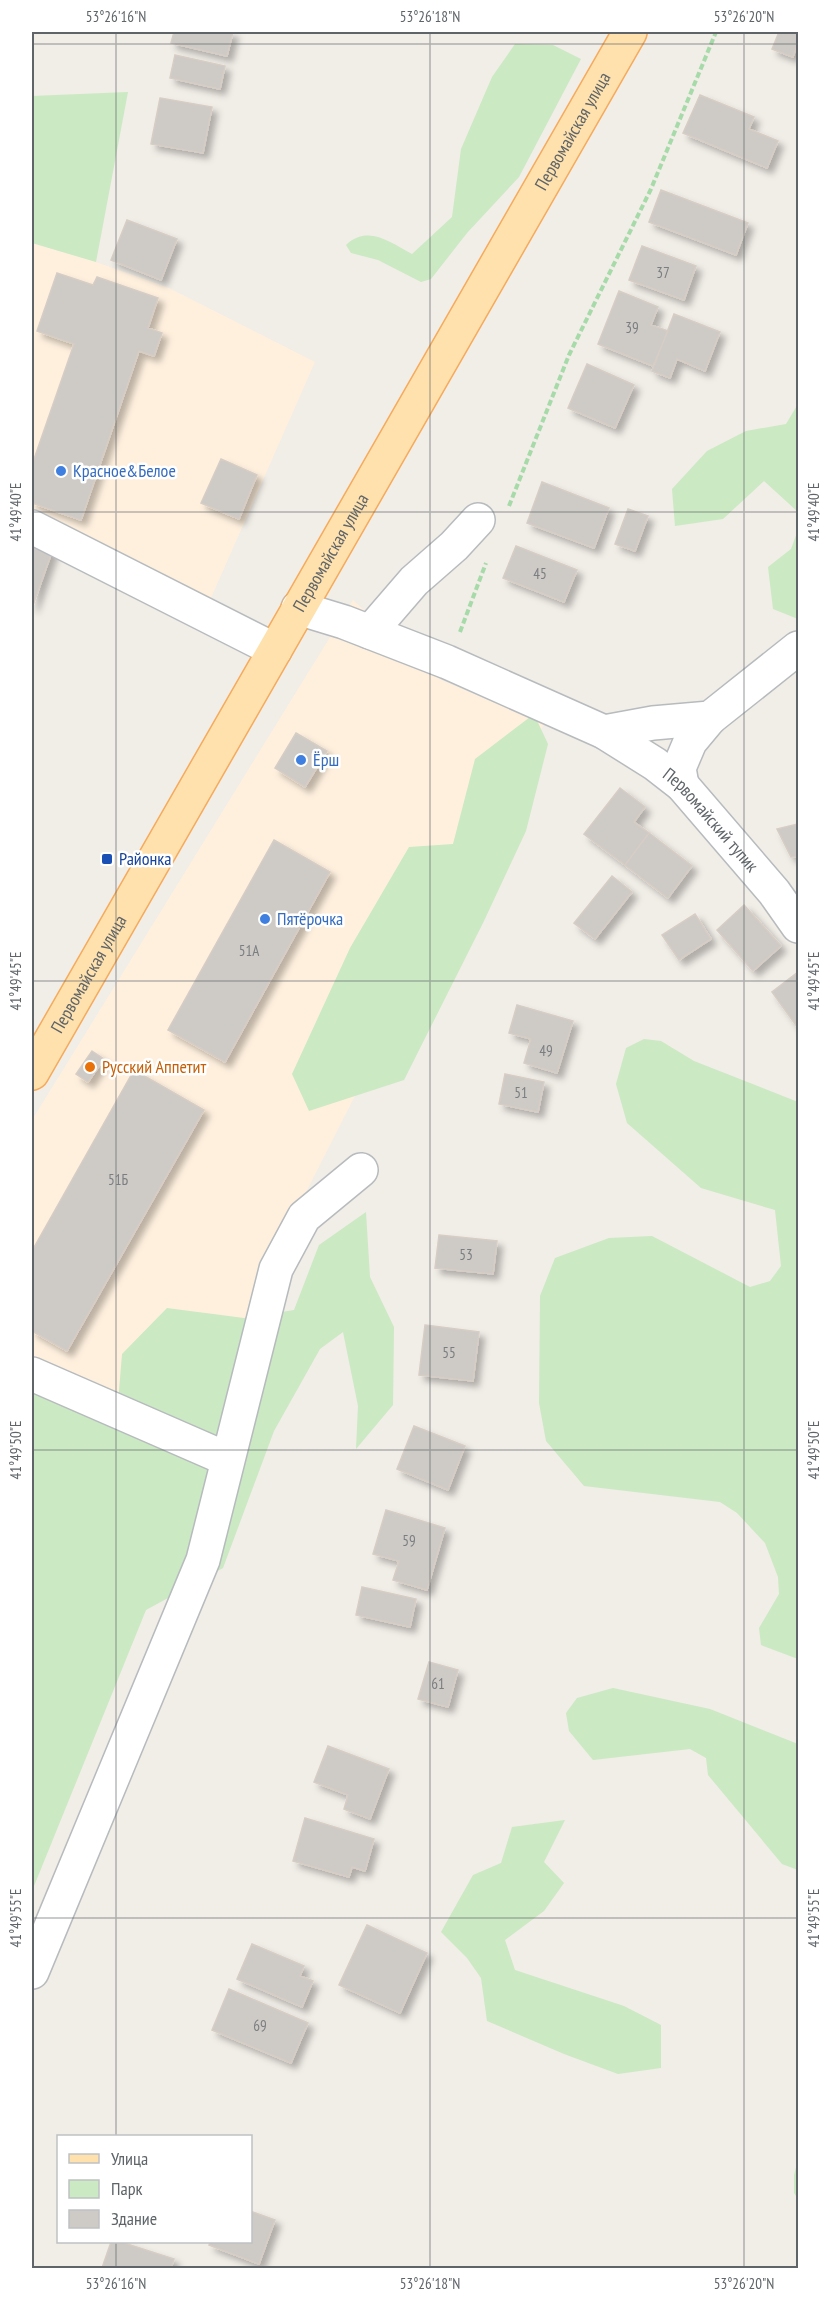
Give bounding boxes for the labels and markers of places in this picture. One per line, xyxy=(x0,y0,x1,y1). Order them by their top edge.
place label: Красное&Белое xyxy=(73,459,176,482)
marker: Красное&Белое xyxy=(54,464,68,478)
place label: Ёрш xyxy=(313,748,339,771)
marker: Ёрш xyxy=(294,753,308,767)
place label: Районка xyxy=(119,847,172,870)
marker: Районка xyxy=(100,852,114,866)
place label: Пятёрочка xyxy=(277,907,343,930)
marker: Пятёрочка xyxy=(258,912,272,926)
place label: Русский Аппетит xyxy=(102,1055,206,1078)
marker: Русский Аппетит xyxy=(83,1060,97,1074)

